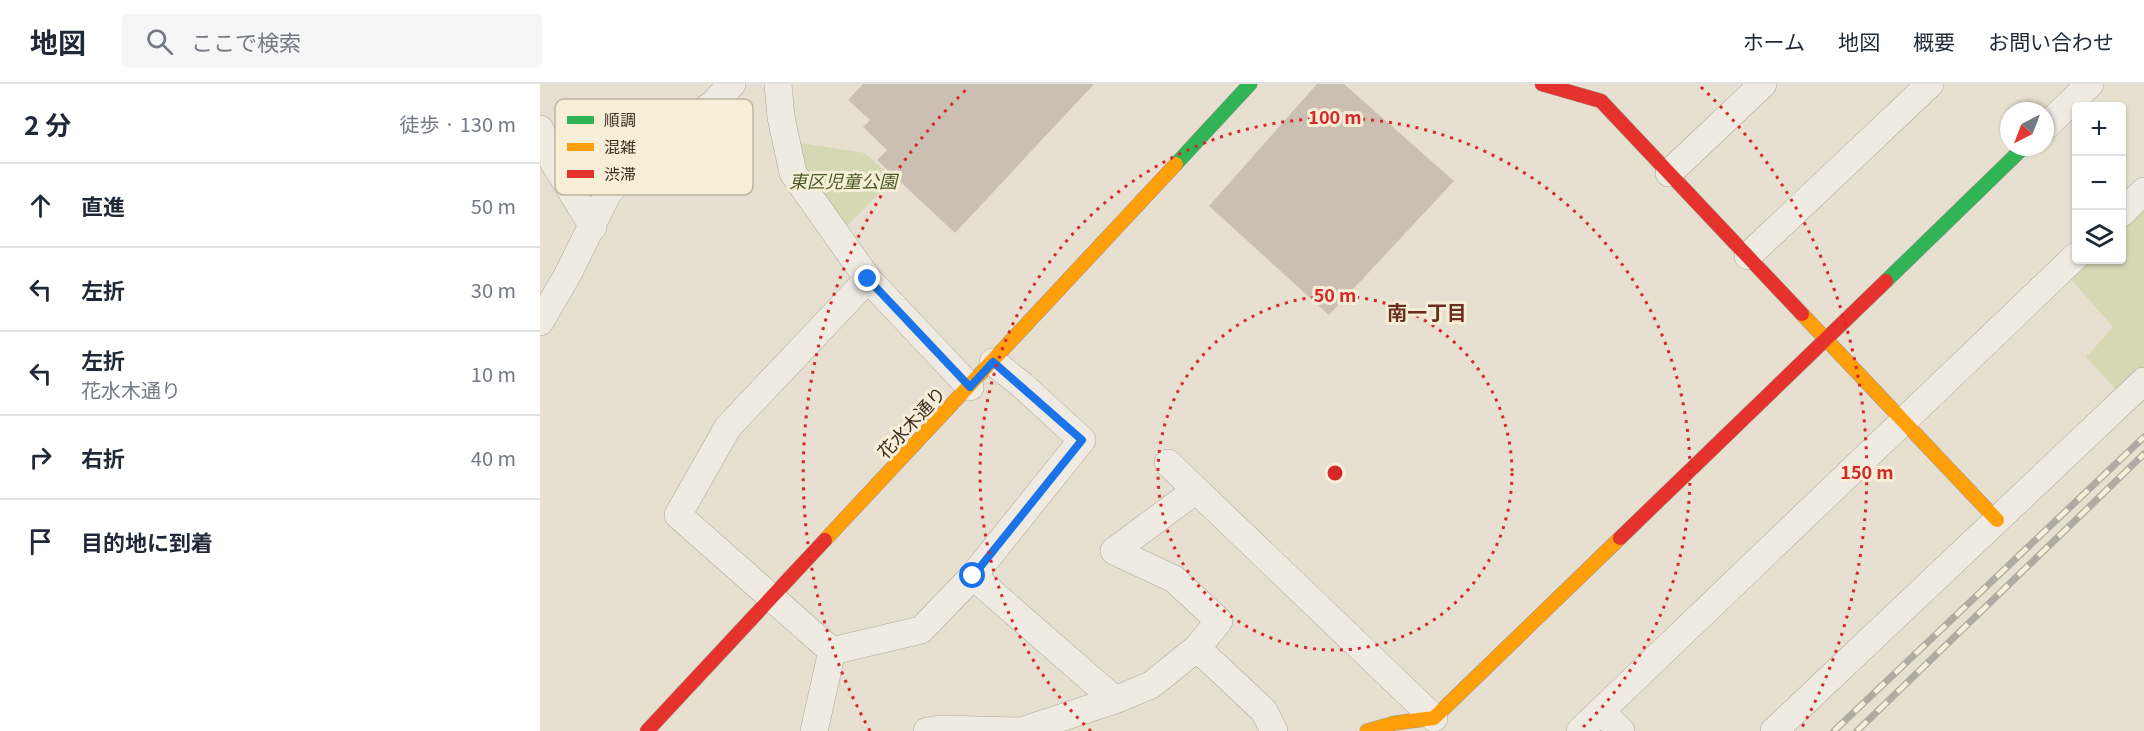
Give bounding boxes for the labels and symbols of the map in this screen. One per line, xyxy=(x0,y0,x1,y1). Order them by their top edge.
legend xyxy=(555,99,753,195)
north arrow xyxy=(2000,102,2054,156)
text: 100 m xyxy=(1308,103,1362,129)
text: 順調 xyxy=(604,107,636,131)
text: 混雑 xyxy=(604,134,636,158)
text: 渋滞 xyxy=(604,161,636,185)
park label: 東区児童公園 xyxy=(789,167,900,193)
route end xyxy=(854,265,880,291)
text: 50 m xyxy=(1314,281,1356,307)
district label: 南一丁目 xyxy=(1387,297,1467,326)
street label: 花水木通り xyxy=(870,380,951,463)
text: 150 m xyxy=(1840,458,1894,484)
centre of rings xyxy=(1325,463,1345,483)
route start xyxy=(959,562,985,588)

